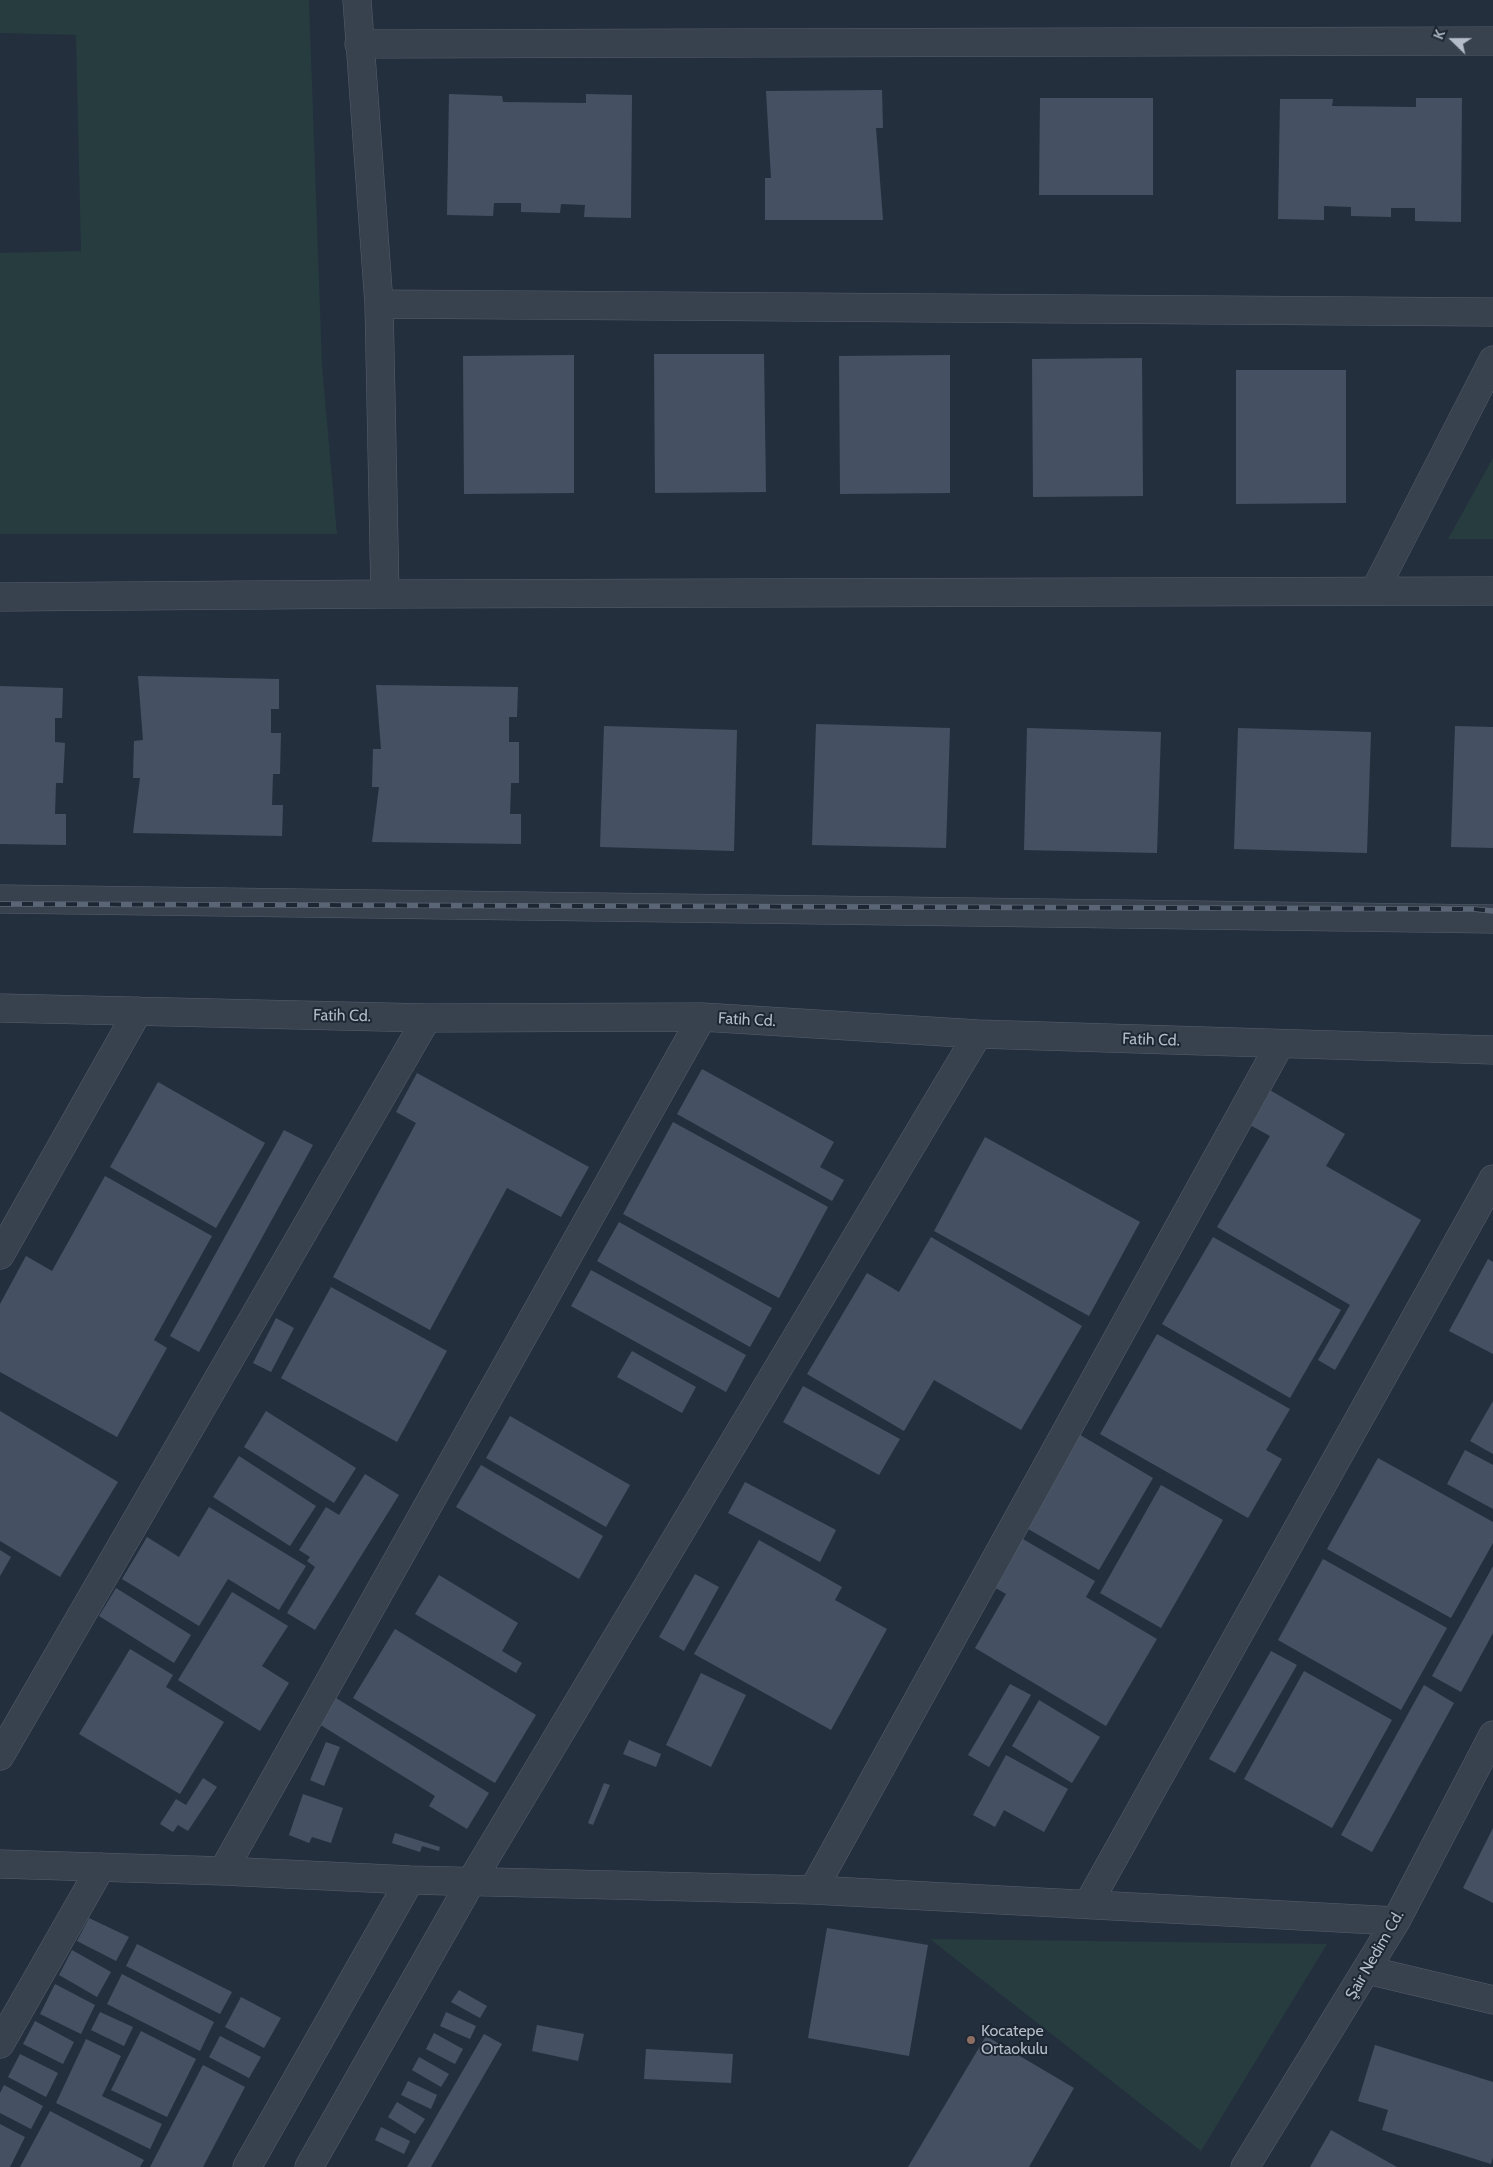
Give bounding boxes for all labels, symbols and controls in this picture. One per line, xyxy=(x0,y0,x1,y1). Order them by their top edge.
north arrow xyxy=(1428,15,1478,65)
text: K xyxy=(1429,27,1449,42)
street label: Fatih Cd. xyxy=(313,1006,371,1026)
street label: Fatih Cd. xyxy=(718,1009,776,1031)
street label: Fatih Cd. xyxy=(1122,1029,1180,1051)
street label: Şair Nedim Cd. xyxy=(1342,1907,1408,2003)
place label: Kocatepe Ortaokulu xyxy=(981,2021,1048,2059)
marker: Kocatepe Ortaokulu xyxy=(965,2034,977,2046)

